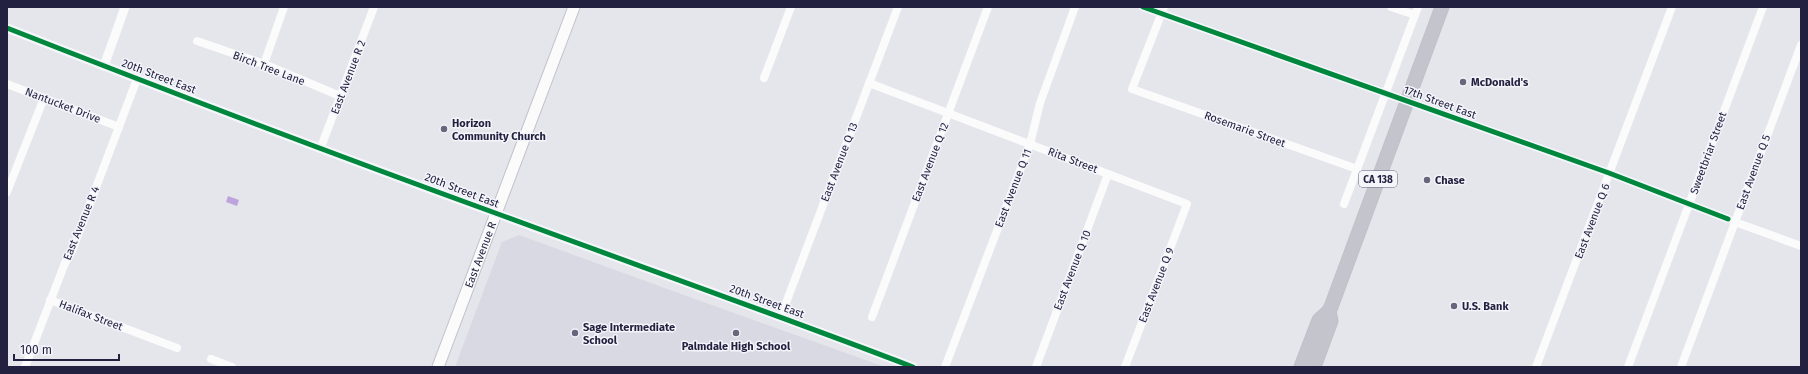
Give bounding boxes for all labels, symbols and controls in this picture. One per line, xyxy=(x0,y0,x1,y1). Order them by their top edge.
street label: East Avenue R 2 xyxy=(328,38,369,116)
street label: Birch Tree Lane xyxy=(231,49,307,88)
street label: 20th Street East xyxy=(120,56,198,97)
place label: McDonald's xyxy=(1471,76,1529,89)
marker: McDonald's xyxy=(1458,77,1468,87)
street label: 17th Street East xyxy=(1402,83,1478,122)
street label: Nantucket Drive xyxy=(23,85,102,126)
street label: Rosemarie Street xyxy=(1202,109,1287,150)
street label: Sweetbriar Street xyxy=(1688,110,1729,196)
place label: Horizon Community Church xyxy=(452,117,546,143)
street label: East Avenue Q 13 xyxy=(818,121,861,204)
street label: East Avenue Q 12 xyxy=(909,121,952,204)
marker: Horizon Community Church xyxy=(439,124,449,134)
street label: East Avenue Q 5 xyxy=(1734,132,1773,212)
street label: Rita Street xyxy=(1046,145,1100,176)
street label: East Avenue Q 11 xyxy=(993,147,1034,229)
street label: 20th Street East xyxy=(423,170,501,211)
road number: CA 138 xyxy=(1359,171,1397,187)
place label: Chase xyxy=(1435,174,1465,187)
marker: Chase xyxy=(1422,175,1432,185)
street label: East Avenue Q 6 xyxy=(1572,182,1613,261)
street label: East Avenue R 4 xyxy=(61,184,102,262)
street label: East Avenue R xyxy=(462,220,499,290)
street label: East Avenue Q 10 xyxy=(1051,228,1094,312)
street label: East Avenue Q 9 xyxy=(1136,246,1177,325)
street label: 20th Street East xyxy=(728,282,806,321)
street label: Halifax Street xyxy=(57,297,125,334)
place label: U.S. Bank xyxy=(1462,300,1509,313)
marker: U.S. Bank xyxy=(1449,301,1459,311)
place label: Sage Intermediate School xyxy=(583,321,675,347)
marker: Sage Intermediate School xyxy=(570,328,580,338)
marker: Palmdale High School xyxy=(731,328,741,338)
scale bar xyxy=(14,336,119,362)
place label: Palmdale High School xyxy=(682,340,791,353)
text: 100 m xyxy=(20,343,52,357)

